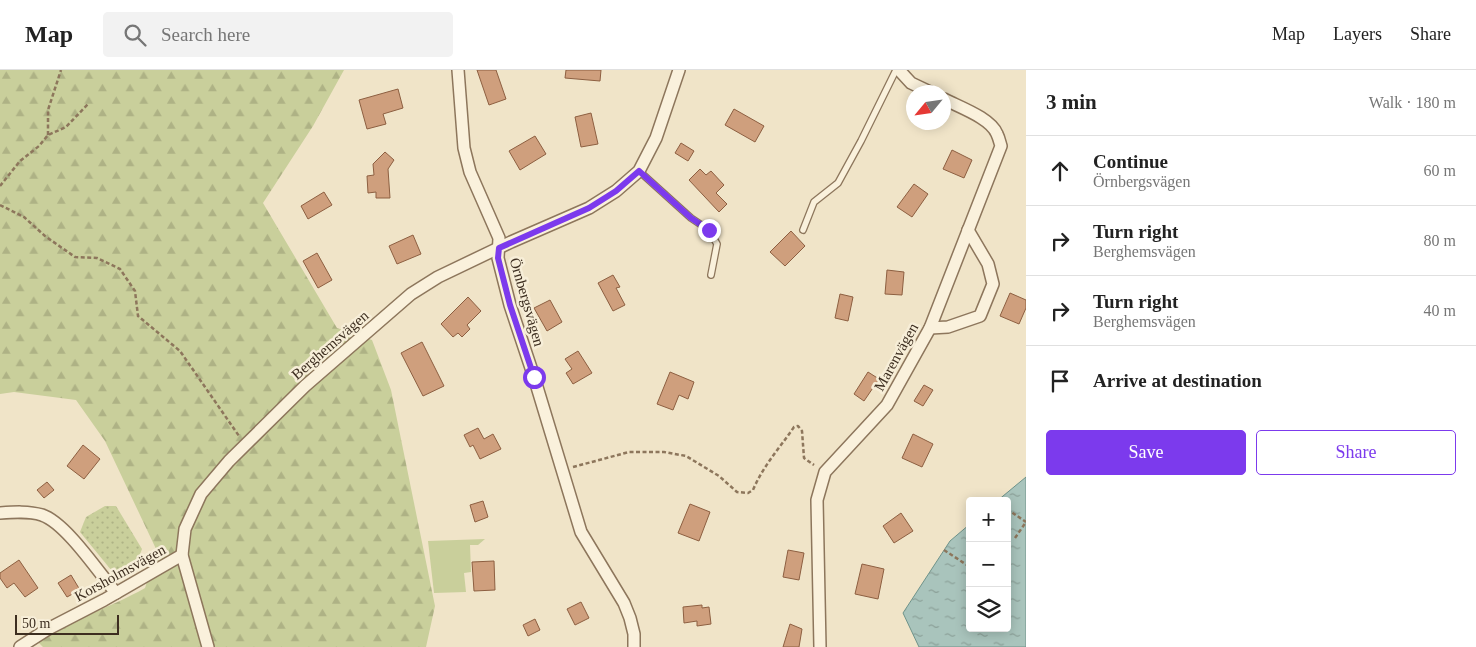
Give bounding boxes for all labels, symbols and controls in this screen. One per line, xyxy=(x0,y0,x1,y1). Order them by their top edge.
search box xyxy=(103,12,453,57)
text: Map xyxy=(25,21,73,47)
icon: search xyxy=(121,21,149,49)
text: Search here xyxy=(161,24,250,45)
text: Map xyxy=(1272,24,1305,44)
text: Layers xyxy=(1333,24,1382,44)
text: Share xyxy=(1410,24,1451,44)
north arrow xyxy=(906,85,951,130)
text: 3 min xyxy=(1046,90,1097,114)
text: Walk · 180 m xyxy=(1369,94,1456,111)
text: Continue xyxy=(1093,151,1168,172)
icon: ahead xyxy=(1046,157,1074,185)
text: 60 m xyxy=(1424,162,1456,179)
text: Örnbergsvägen xyxy=(1093,173,1190,190)
route end xyxy=(698,219,721,242)
text: Turn right xyxy=(1093,221,1178,242)
icon: right xyxy=(1046,227,1074,255)
text: 80 m xyxy=(1424,232,1456,249)
text: Berghemsvägen xyxy=(1093,243,1196,260)
street label: Örnbergsvägen xyxy=(507,256,547,349)
text: Turn right xyxy=(1093,291,1178,312)
icon: right xyxy=(1046,297,1074,325)
text: 40 m xyxy=(1424,302,1456,319)
street label: Berghemsvägen xyxy=(288,307,372,383)
text: Berghemsvägen xyxy=(1093,313,1196,330)
street label: Marenvägen xyxy=(871,320,921,394)
route start xyxy=(523,366,546,389)
icon: arrive xyxy=(1046,367,1074,395)
text: Arrive at destination xyxy=(1093,370,1262,391)
button: Save xyxy=(1046,430,1246,475)
button: Share xyxy=(1256,430,1456,475)
map controls xyxy=(966,497,1011,632)
button: + xyxy=(966,497,1011,542)
street label: Korsholmsvägen xyxy=(72,541,169,605)
button: − xyxy=(966,542,1011,587)
button: layers xyxy=(966,587,1011,632)
scale bar xyxy=(15,612,119,635)
text: 50 m xyxy=(22,616,50,631)

